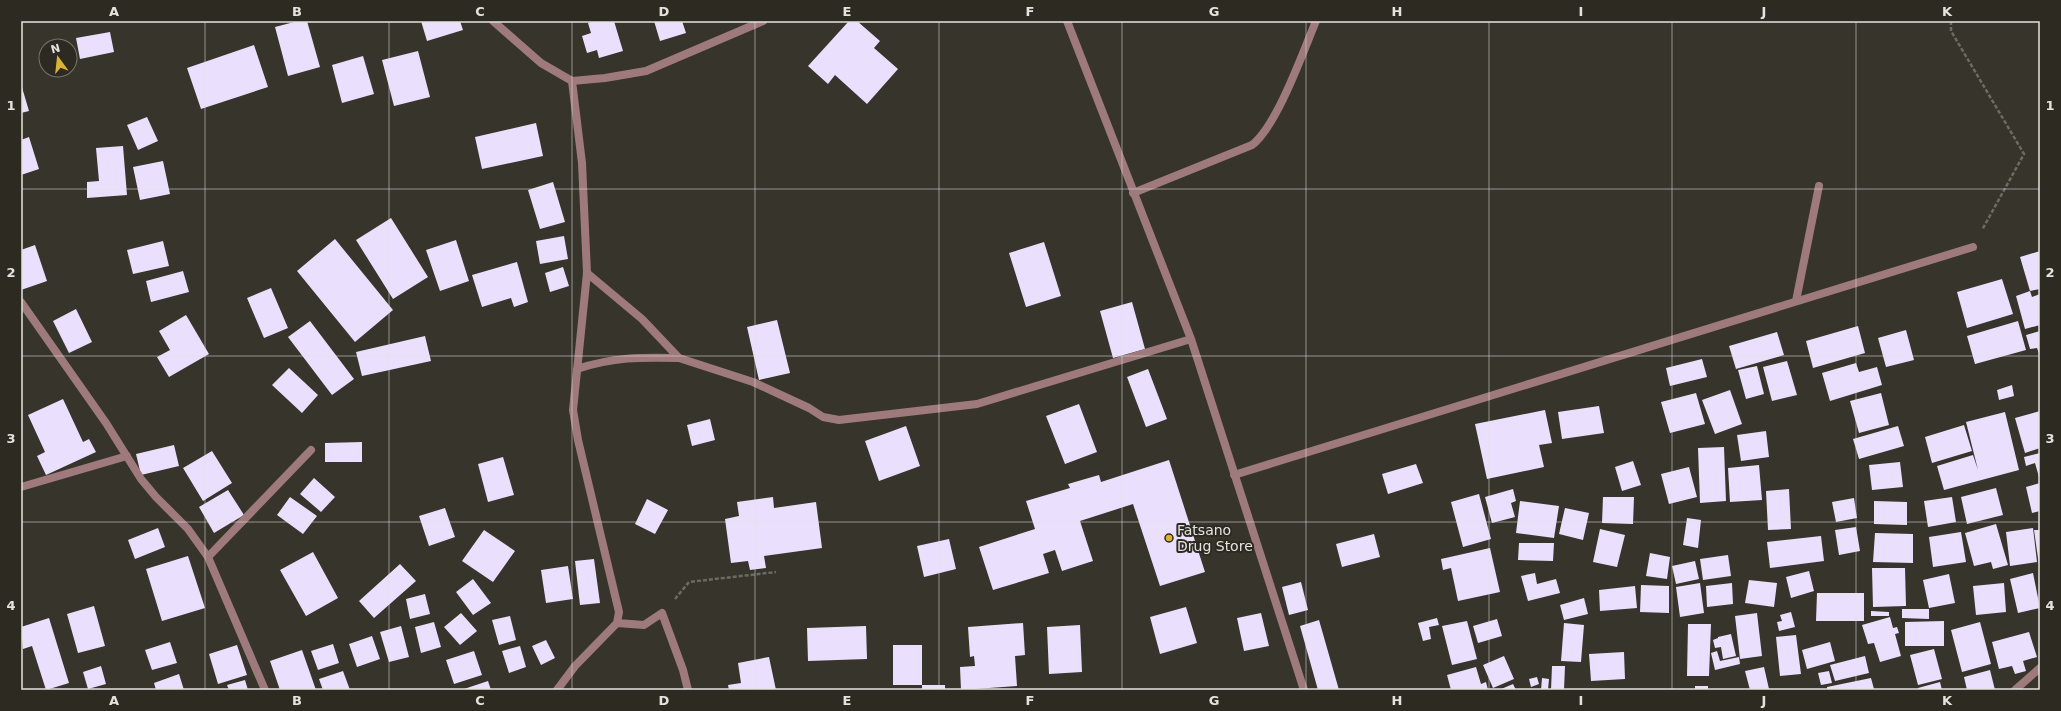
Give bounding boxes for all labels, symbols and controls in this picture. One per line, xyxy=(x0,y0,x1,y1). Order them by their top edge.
text: A xyxy=(109,4,119,19)
text: B xyxy=(292,4,302,19)
text: C xyxy=(475,4,485,19)
text: D xyxy=(659,4,670,19)
text: E xyxy=(843,4,851,19)
text: F xyxy=(1026,4,1034,19)
text: G xyxy=(1209,4,1219,19)
text: H xyxy=(1392,4,1402,19)
text: I xyxy=(1579,4,1583,19)
text: J xyxy=(1761,4,1766,19)
text: K xyxy=(1942,4,1953,19)
north arrow xyxy=(38,38,78,78)
text: N xyxy=(49,41,62,56)
text: 1 xyxy=(6,98,16,113)
text: 1 xyxy=(2045,98,2055,113)
text: 2 xyxy=(6,265,16,280)
text: 2 xyxy=(2045,265,2055,280)
text: 3 xyxy=(6,431,16,446)
text: 3 xyxy=(2045,431,2055,446)
place label: Fatsano Drug Store xyxy=(1177,522,1253,554)
marker: Fatsano Drug Store xyxy=(1164,533,1174,543)
text: 4 xyxy=(6,598,16,613)
text: 4 xyxy=(2045,598,2055,613)
text: A xyxy=(109,693,119,708)
text: B xyxy=(292,693,302,708)
text: C xyxy=(475,693,485,708)
text: D xyxy=(659,693,670,708)
text: E xyxy=(843,693,851,708)
text: F xyxy=(1026,693,1034,708)
text: G xyxy=(1209,693,1219,708)
text: H xyxy=(1392,693,1402,708)
text: I xyxy=(1579,693,1583,708)
text: J xyxy=(1761,693,1766,708)
text: K xyxy=(1942,693,1953,708)

